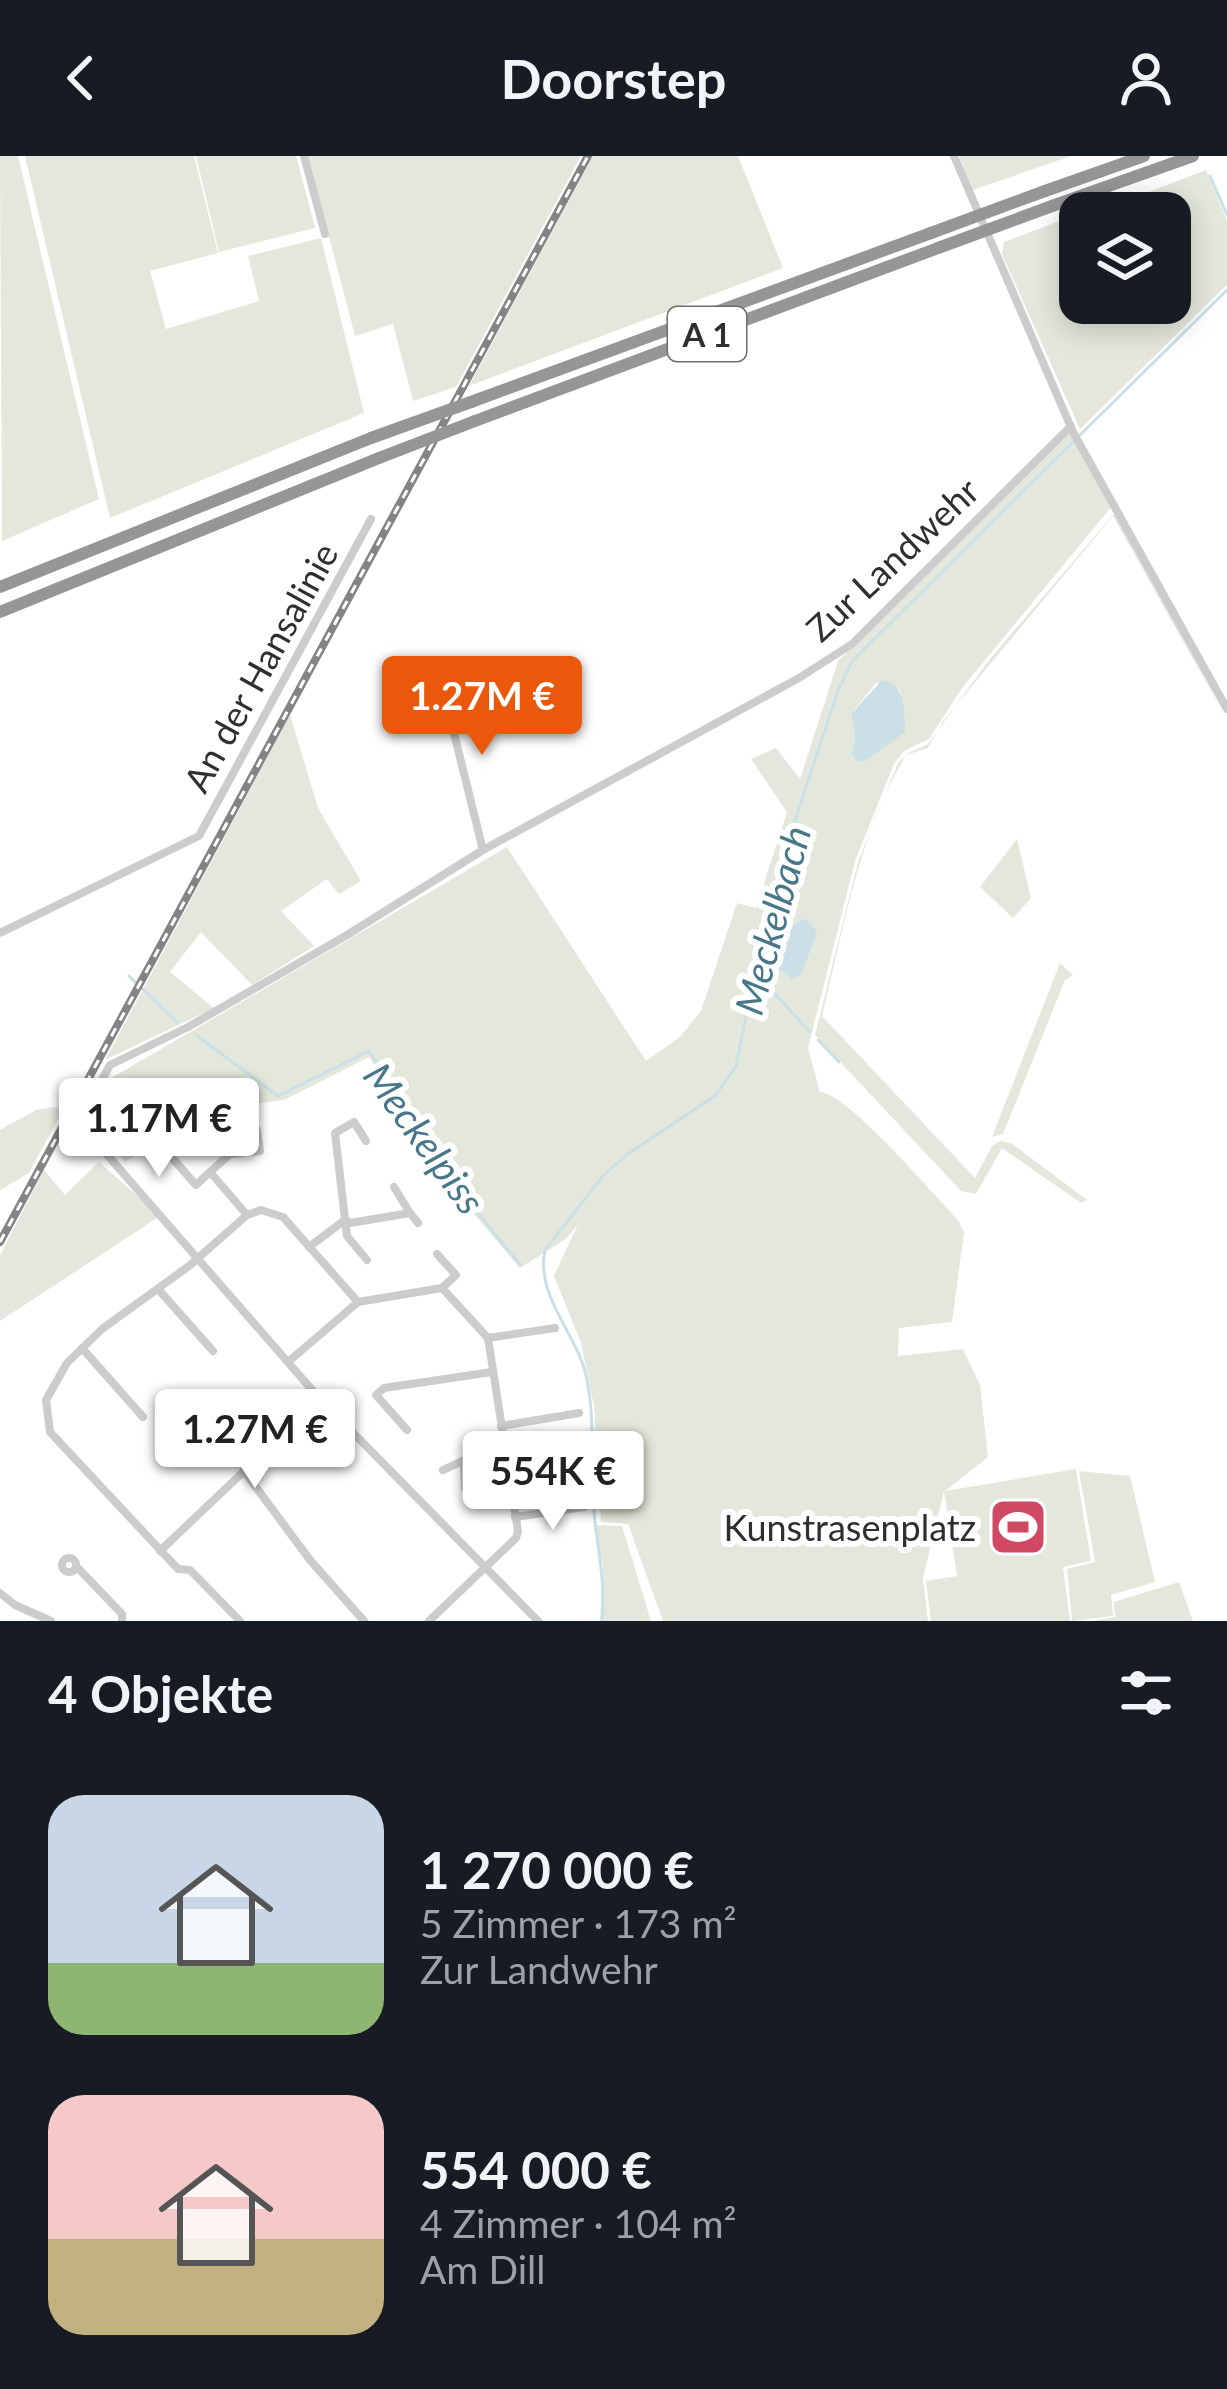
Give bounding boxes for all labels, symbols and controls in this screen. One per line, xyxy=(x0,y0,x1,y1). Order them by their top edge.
icon: back xyxy=(48,45,114,111)
icon: person xyxy=(1113,45,1179,111)
text: Doorstep xyxy=(501,46,726,111)
map controls xyxy=(1059,192,1191,324)
button: layers xyxy=(1059,192,1191,324)
road number: A 1 xyxy=(668,307,746,361)
street label: Zur Landwehr xyxy=(797,468,987,650)
street label: An der Hansalinie xyxy=(173,535,347,799)
pin: 1.27M € xyxy=(371,656,593,758)
text: 1.27M € xyxy=(409,672,555,718)
water label: Meckelbach xyxy=(725,821,819,1019)
water label: Meckelpiss xyxy=(355,1054,495,1222)
pin: 1.17M € xyxy=(48,1078,270,1180)
text: 1.17M € xyxy=(86,1094,232,1140)
pin: 1.27M € xyxy=(144,1389,366,1491)
text: 1.27M € xyxy=(182,1405,328,1451)
pin: 554K € xyxy=(455,1431,651,1533)
text: 554K € xyxy=(490,1447,616,1493)
sports icon: Kunstrasenplatz xyxy=(987,1496,1049,1558)
place label: Kunstrasenplatz xyxy=(724,1505,976,1549)
icon: filters xyxy=(1113,1660,1179,1726)
text: 4 Objekte xyxy=(48,1663,273,1724)
text: 1 270 000 € xyxy=(420,1839,694,1900)
icon: home xyxy=(144,1843,288,1987)
text: 5 Zimmer · 173 m² xyxy=(420,1900,737,1946)
text: Zur Landwehr xyxy=(420,1946,658,1992)
text: 554 000 € xyxy=(420,2139,652,2200)
icon: home xyxy=(144,2143,288,2287)
text: 4 Zimmer · 104 m² xyxy=(420,2200,737,2246)
text: Am Dill xyxy=(420,2246,545,2292)

